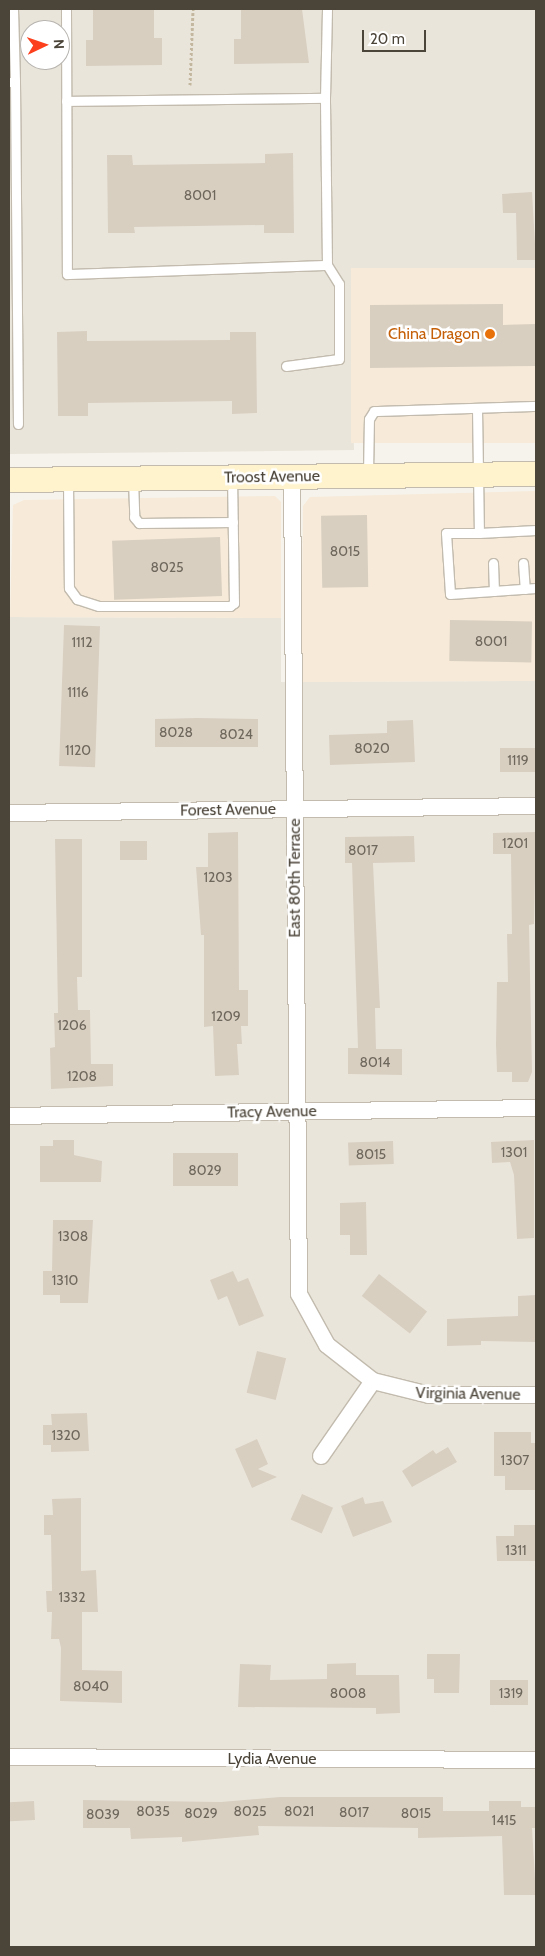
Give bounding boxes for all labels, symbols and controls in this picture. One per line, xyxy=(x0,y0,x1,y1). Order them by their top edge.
north arrow xyxy=(20,20,70,70)
scale bar xyxy=(365,20,429,52)
text: 20 m xyxy=(370,30,405,48)
text: N xyxy=(50,39,68,50)
house number: 8001 xyxy=(184,187,216,203)
place label: China Dragon xyxy=(388,324,480,344)
marker: China Dragon xyxy=(484,328,496,340)
street label: Troost Avenue xyxy=(224,467,320,487)
house number: 8015 xyxy=(330,543,360,559)
house number: 8025 xyxy=(150,559,184,575)
house number: 8001 xyxy=(475,633,507,649)
house number: 1112 xyxy=(71,634,93,650)
house number: 1116 xyxy=(67,684,89,700)
house number: 8028 xyxy=(159,724,193,740)
house number: 8024 xyxy=(219,726,253,742)
house number: 8020 xyxy=(354,740,390,756)
house number: 1120 xyxy=(65,742,91,758)
house number: 1119 xyxy=(507,752,529,768)
street label: Forest Avenue xyxy=(180,800,276,820)
street label: East 80th Terrace xyxy=(285,818,305,938)
house number: 1201 xyxy=(502,835,528,851)
house number: 8017 xyxy=(348,842,378,858)
house number: 1203 xyxy=(203,869,233,885)
house number: 1209 xyxy=(211,1008,241,1024)
house number: 1206 xyxy=(57,1017,87,1033)
house number: 8014 xyxy=(360,1054,390,1070)
house number: 1208 xyxy=(67,1068,97,1084)
street label: Tracy Avenue xyxy=(227,1102,317,1122)
house number: 1301 xyxy=(501,1144,527,1160)
house number: 8015 xyxy=(356,1146,386,1162)
house number: 8029 xyxy=(188,1162,222,1178)
house number: 1308 xyxy=(58,1228,88,1244)
house number: 1310 xyxy=(52,1272,78,1288)
street label: Virginia Avenue xyxy=(415,1383,521,1405)
house number: 1320 xyxy=(51,1427,81,1443)
house number: 1307 xyxy=(501,1452,529,1468)
house number: 1311 xyxy=(505,1542,527,1558)
house number: 1332 xyxy=(58,1589,86,1605)
house number: 8040 xyxy=(73,1678,109,1694)
house number: 8008 xyxy=(330,1685,366,1701)
house number: 1319 xyxy=(499,1685,523,1701)
street label: Lydia Avenue xyxy=(227,1749,317,1769)
house number: 8035 xyxy=(136,1803,170,1819)
house number: 8025 xyxy=(233,1803,267,1819)
house number: 8021 xyxy=(284,1803,314,1819)
house number: 8017 xyxy=(339,1804,369,1820)
house number: 8029 xyxy=(184,1805,218,1821)
house number: 8015 xyxy=(401,1805,431,1821)
house number: 8039 xyxy=(86,1806,120,1822)
house number: 1415 xyxy=(492,1812,516,1828)

